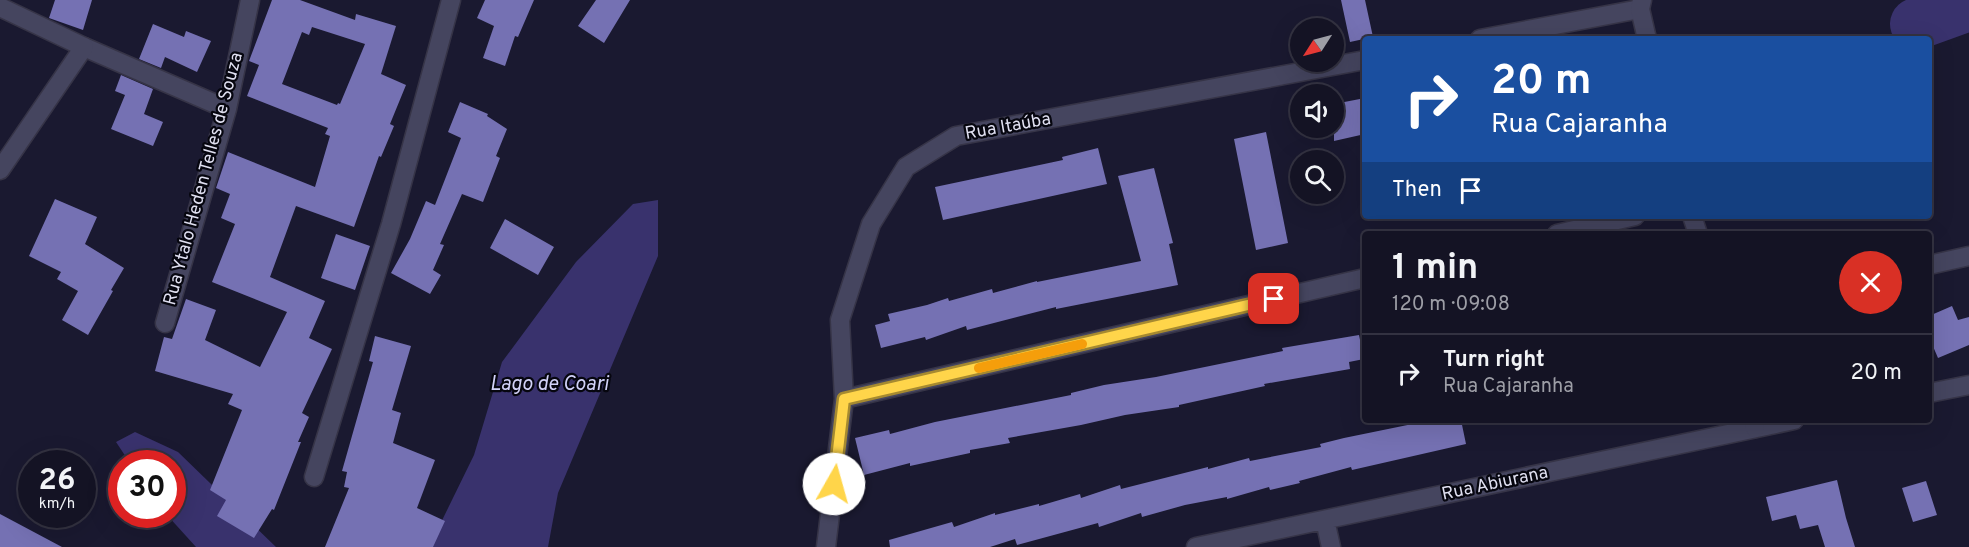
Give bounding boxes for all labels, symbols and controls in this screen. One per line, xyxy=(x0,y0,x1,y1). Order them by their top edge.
north arrow xyxy=(1290,18,1344,72)
map controls xyxy=(1290,18,1344,204)
street label: Rua Ytalo Heden Telles de Souza xyxy=(159,50,249,308)
text: 20 m xyxy=(1491,56,1592,109)
icon: right xyxy=(1392,60,1470,138)
button: sound xyxy=(1290,84,1344,138)
street label: Rua Itaúba xyxy=(963,108,1053,146)
text: Rua Cajaranha xyxy=(1491,108,1668,142)
button: search xyxy=(1290,150,1344,204)
icon: arrive xyxy=(1454,174,1487,207)
text: Then xyxy=(1392,177,1442,204)
text: 1 min xyxy=(1392,246,1478,292)
button: close xyxy=(1839,251,1902,314)
pin xyxy=(1248,273,1299,324)
icon: arrive xyxy=(1257,282,1290,315)
text: 120 m · 09:08 xyxy=(1392,292,1510,318)
text: Turn right xyxy=(1443,347,1545,374)
icon: right xyxy=(1392,357,1425,390)
text: 20 m xyxy=(1851,360,1902,387)
water label: Lago de Coari xyxy=(490,372,609,398)
text: Rua Cajaranha xyxy=(1443,374,1574,400)
speed limit sign: 30 xyxy=(108,450,186,528)
position arrow xyxy=(802,452,866,516)
street label: Rua Abiurana xyxy=(1440,462,1550,506)
text: 26 xyxy=(39,463,75,500)
text: km/h xyxy=(39,495,75,514)

